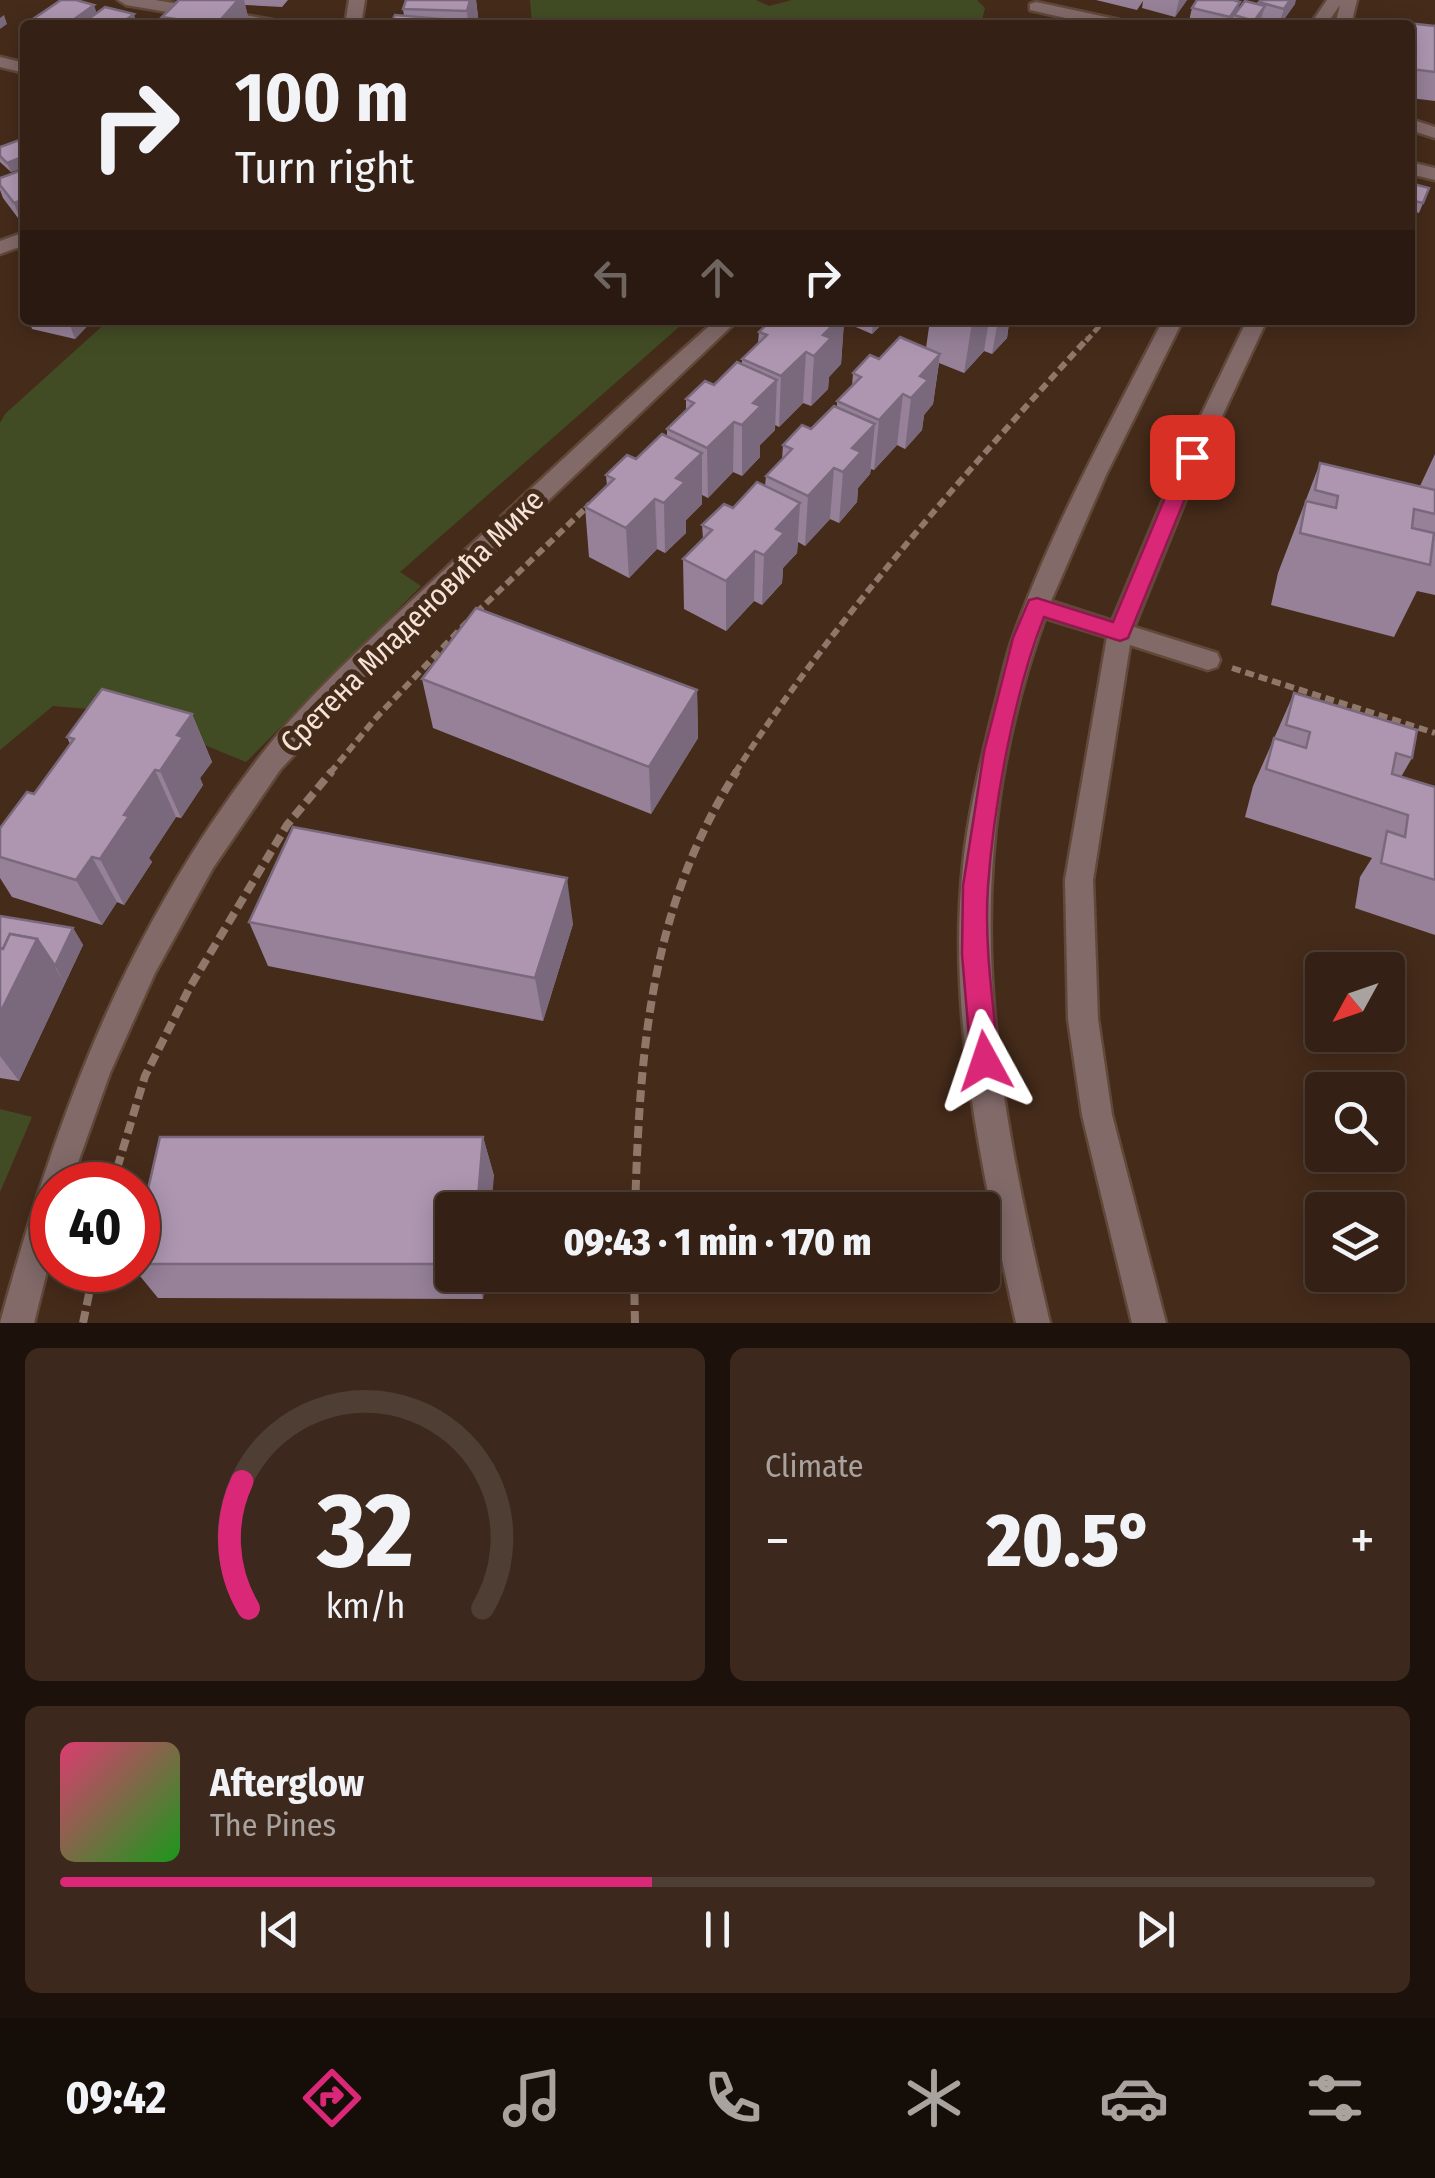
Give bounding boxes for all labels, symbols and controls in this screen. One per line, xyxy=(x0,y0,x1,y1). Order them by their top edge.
text: 100 m xyxy=(235,56,409,140)
icon: right xyxy=(70,60,200,190)
text: Turn right xyxy=(235,141,414,195)
icon: left xyxy=(585,250,640,305)
icon: ahead xyxy=(690,250,745,305)
icon: right xyxy=(795,250,850,305)
pin xyxy=(1150,415,1235,500)
icon: arrive xyxy=(1165,430,1220,485)
street label: Сретена Младеновића Мике xyxy=(273,482,551,760)
north arrow xyxy=(1305,952,1405,1052)
map controls xyxy=(1305,952,1405,1292)
position arrow xyxy=(933,1009,1037,1113)
button: search xyxy=(1305,1072,1405,1172)
speed limit sign: 40 xyxy=(30,1162,160,1292)
button: layers xyxy=(1305,1192,1405,1292)
text: 09:43 · 1 min · 170 m xyxy=(563,1219,872,1265)
text: Climate xyxy=(765,1447,864,1485)
text: 32 xyxy=(316,1469,413,1594)
text: 20.5° xyxy=(987,1496,1153,1586)
text: − xyxy=(765,1508,790,1574)
text: + xyxy=(1350,1508,1375,1574)
text: km/h xyxy=(325,1585,405,1627)
text: Afterglow xyxy=(210,1760,364,1806)
text: The Pines xyxy=(210,1806,336,1844)
icon: previous xyxy=(252,1902,307,1957)
icon: pause xyxy=(690,1902,745,1957)
icon: next xyxy=(1128,1902,1183,1957)
icon: directions xyxy=(297,2063,367,2133)
icon: music xyxy=(497,2063,567,2133)
icon: phone xyxy=(698,2063,768,2133)
icon: climate xyxy=(899,2063,969,2133)
icon: car xyxy=(1099,2063,1169,2133)
icon: filters xyxy=(1300,2063,1370,2133)
text: 09:42 xyxy=(65,2071,166,2125)

